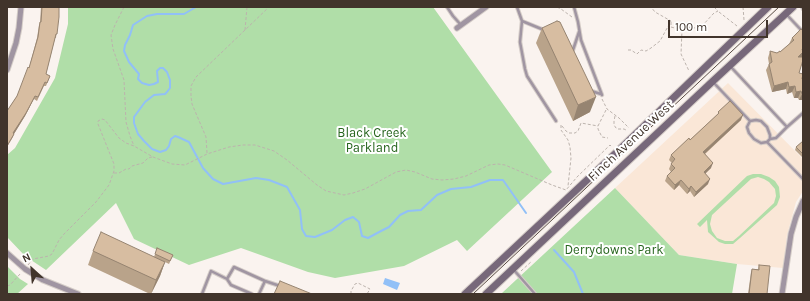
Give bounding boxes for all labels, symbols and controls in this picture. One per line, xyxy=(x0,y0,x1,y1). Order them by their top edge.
scale bar xyxy=(670,12,770,38)
text: 100 m xyxy=(675,20,707,34)
street label: Finch Avenue West xyxy=(585,97,677,185)
park label: Black Creek Parkland xyxy=(337,125,407,156)
park label: Derrydowns Park xyxy=(564,242,664,258)
north arrow xyxy=(12,249,52,289)
text: N xyxy=(20,250,33,265)

